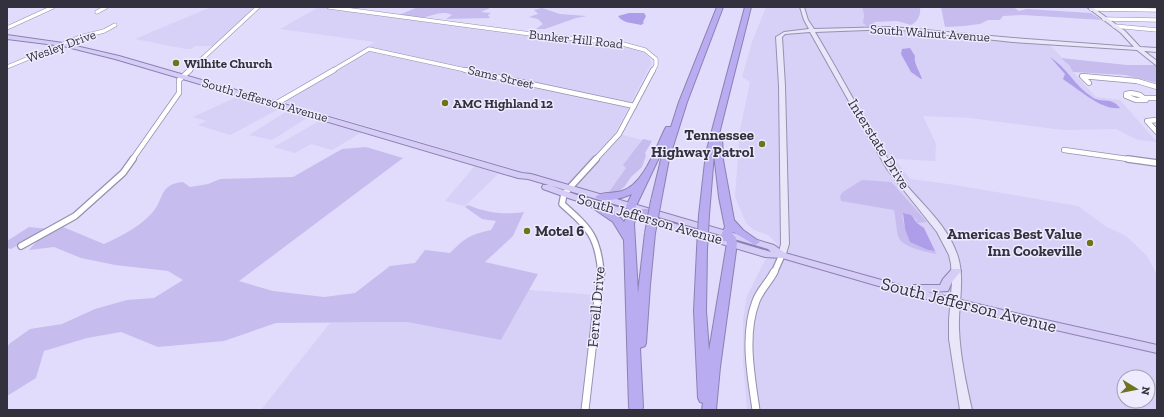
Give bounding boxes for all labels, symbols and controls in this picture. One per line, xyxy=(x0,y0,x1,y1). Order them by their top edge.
street label: South Walnut Avenue xyxy=(870,21,990,45)
street label: Wesley Drive xyxy=(24,27,98,65)
street label: Bunker Hill Road xyxy=(528,27,624,51)
place label: Wilhite Church xyxy=(184,56,273,71)
marker: Wilhite Church xyxy=(171,58,181,68)
street label: Sams Street xyxy=(467,62,536,92)
street label: South Jefferson Avenue xyxy=(200,75,330,125)
place label: AMC Highland 12 xyxy=(453,96,553,111)
street label: Interstate Drive xyxy=(844,96,914,192)
marker: AMC Highland 12 xyxy=(440,98,450,108)
place label: Tennessee Highway Patrol xyxy=(651,126,754,161)
marker: Tennessee Highway Patrol xyxy=(757,139,767,149)
street label: South Jefferson Avenue xyxy=(575,190,725,248)
place label: Motel 6 xyxy=(535,222,584,240)
place label: Americas Best Value Inn Cookeville xyxy=(947,225,1082,260)
marker: Motel 6 xyxy=(522,226,532,236)
marker: Americas Best Value Inn Cookeville xyxy=(1085,238,1095,248)
street label: Ferrell Drive xyxy=(583,266,609,348)
street label: South Jefferson Avenue xyxy=(879,273,1059,337)
north arrow xyxy=(1116,369,1156,409)
text: N xyxy=(1138,385,1152,397)

